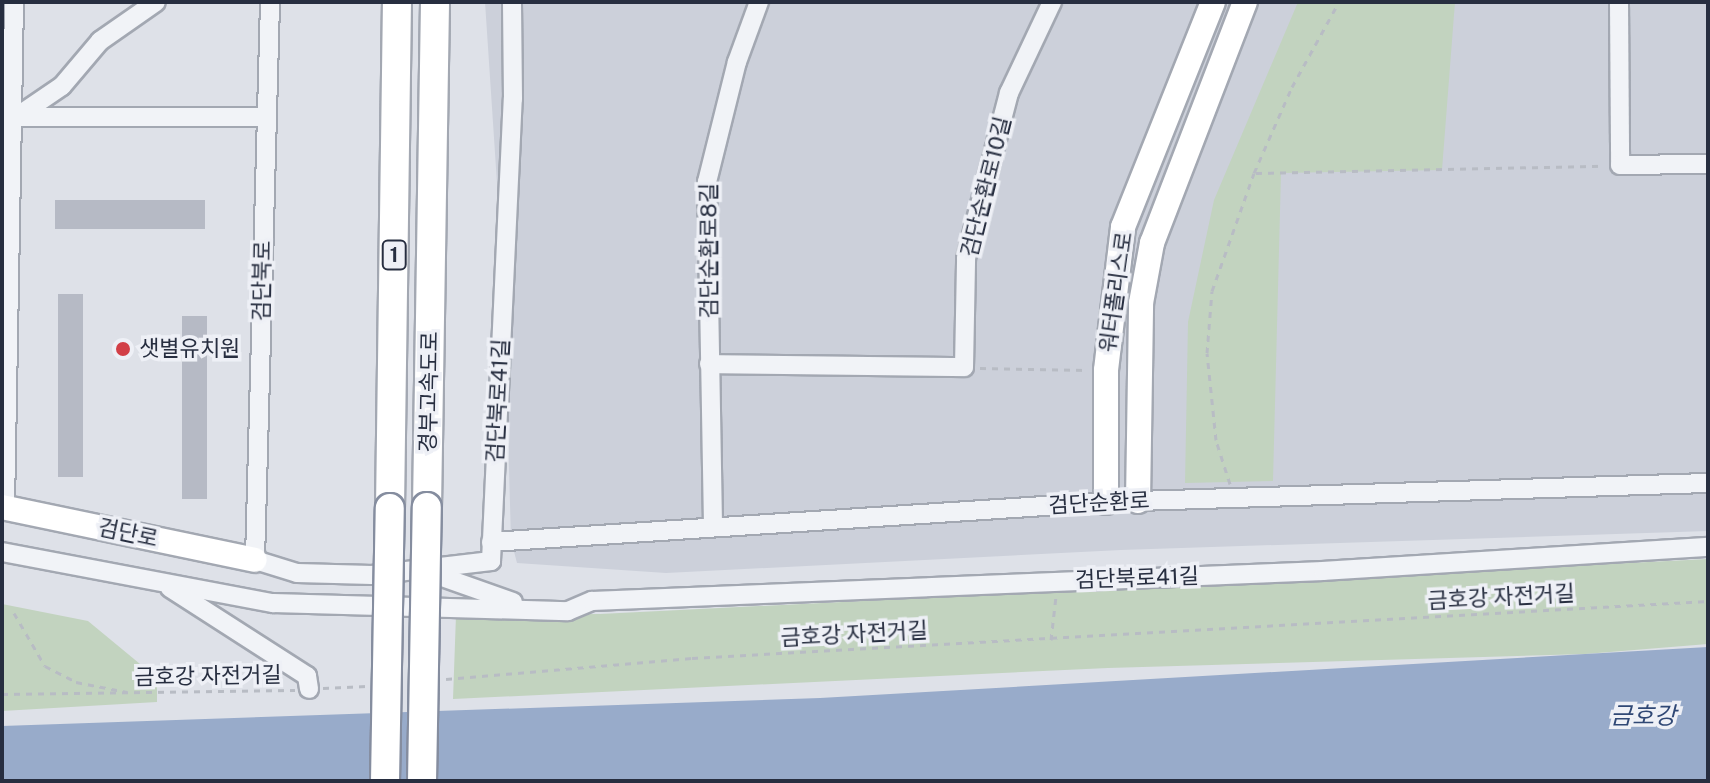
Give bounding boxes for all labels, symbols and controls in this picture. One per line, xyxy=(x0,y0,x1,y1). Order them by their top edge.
street label: 검단순환로10길 xyxy=(956,114,1016,260)
street label: 검단순환로8길 xyxy=(696,183,722,319)
street label: 워터폴리스로 xyxy=(1094,230,1138,354)
road number: 1 xyxy=(380,239,408,271)
street label: 검단북로 xyxy=(248,240,276,322)
street label: 경부고속도로 xyxy=(415,331,443,453)
place label: 샛별유치원 xyxy=(139,336,240,362)
street label: 검단북로41길 xyxy=(482,338,514,464)
marker: 샛별유치원 xyxy=(114,340,132,358)
street label: 검단순환로 xyxy=(1048,487,1150,519)
street label: 검단로 xyxy=(96,514,160,552)
street label: 검단북로41길 xyxy=(1075,563,1199,593)
street label: 금호강 자전거길 xyxy=(1427,580,1575,614)
street label: 금호강 자전거길 xyxy=(780,617,928,651)
street label: 금호강 자전거길 xyxy=(134,662,282,690)
water label: 금호강 xyxy=(1610,702,1676,730)

